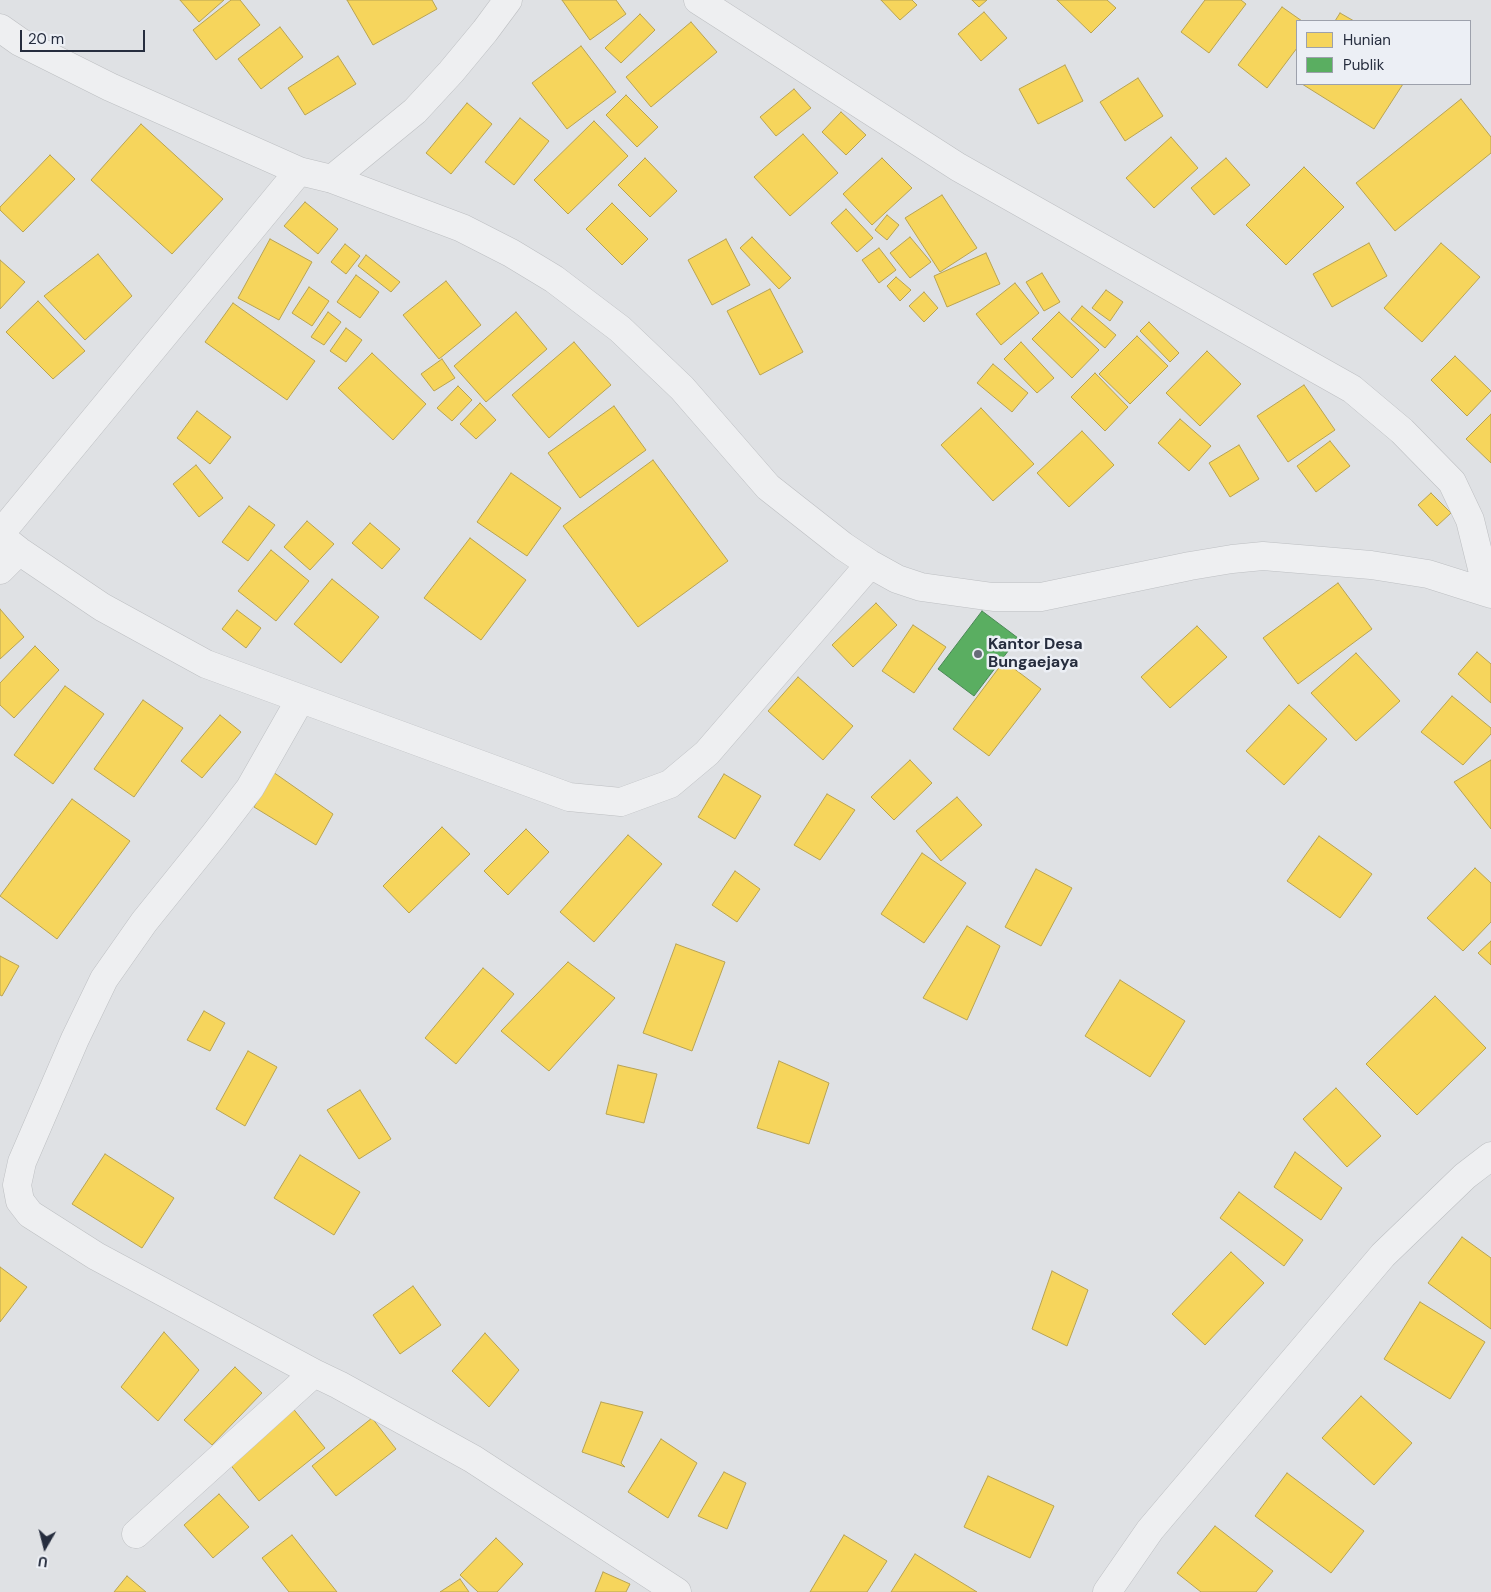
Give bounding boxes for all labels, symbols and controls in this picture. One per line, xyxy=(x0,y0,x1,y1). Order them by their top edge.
scale bar xyxy=(22,20,148,52)
legend xyxy=(1296,20,1471,85)
text: 20 m xyxy=(28,29,64,49)
text: Hunian xyxy=(1343,30,1391,50)
text: Publik xyxy=(1343,55,1384,75)
place label: Kantor Desa Bungaejaya xyxy=(988,635,1083,673)
marker: Kantor Desa Bungaejaya xyxy=(972,648,984,660)
north arrow xyxy=(20,1522,70,1572)
text: U xyxy=(37,1552,49,1571)

